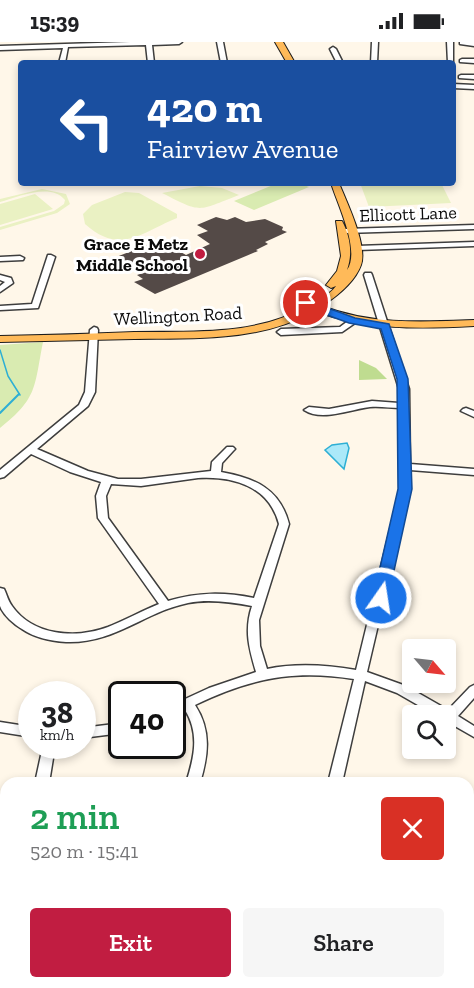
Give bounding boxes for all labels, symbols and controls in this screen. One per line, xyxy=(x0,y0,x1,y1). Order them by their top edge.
text: 15:39 xyxy=(30,8,79,35)
text: 420 m xyxy=(147,82,262,133)
icon: left xyxy=(48,84,126,162)
text: Fairview Avenue xyxy=(147,133,338,165)
street label: Ellicott Lane xyxy=(359,201,457,227)
place label: Grace E Metz Middle School xyxy=(76,233,188,276)
marker: Grace E Metz Middle School xyxy=(193,247,207,261)
pin xyxy=(280,277,331,328)
icon: arrive xyxy=(289,286,322,319)
street label: Wellington Road xyxy=(113,302,243,330)
position arrow xyxy=(349,566,413,630)
north arrow xyxy=(402,639,456,693)
map controls xyxy=(402,639,456,759)
speed limit sign: 40 xyxy=(108,681,186,759)
text: 38 xyxy=(41,695,73,731)
button: search xyxy=(402,705,456,759)
text: km/h xyxy=(40,726,74,744)
text: 2 min xyxy=(30,795,119,838)
button: close xyxy=(381,797,444,860)
text: 520 m · 15:41 xyxy=(30,839,138,863)
button: Exit xyxy=(30,908,231,977)
button: Share xyxy=(243,908,444,977)

